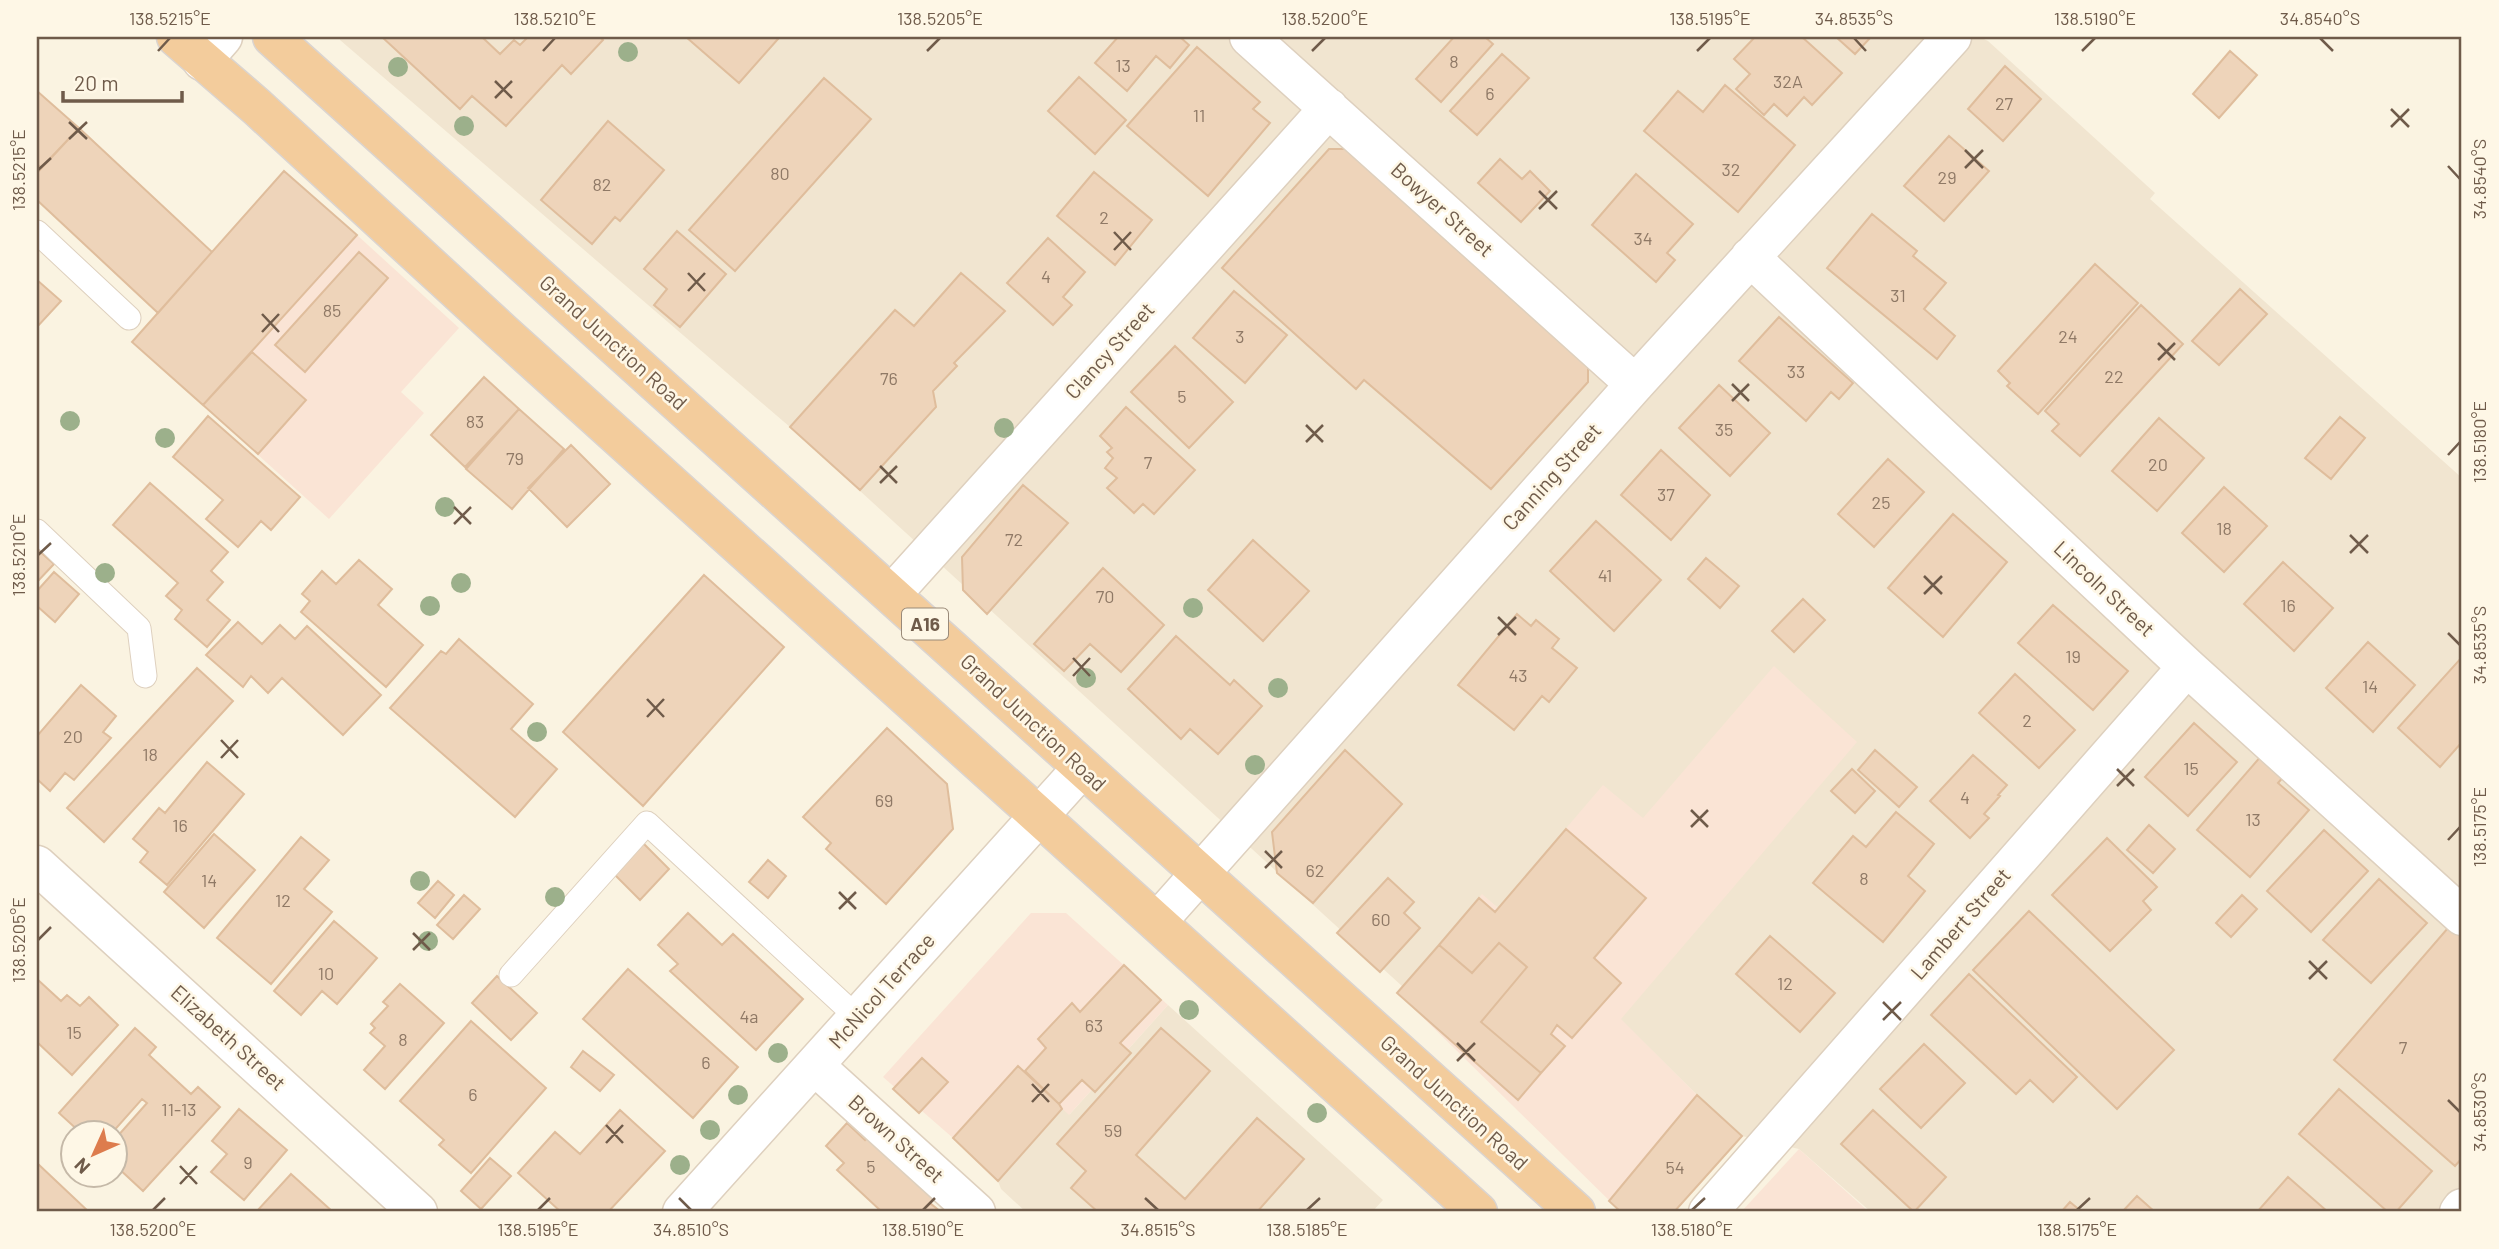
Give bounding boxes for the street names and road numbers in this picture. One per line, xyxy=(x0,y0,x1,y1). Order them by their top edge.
street label: Bowyer Street xyxy=(1387,156,1499,261)
street label: Grand Junction Road xyxy=(535,269,693,415)
street label: Clancy Street xyxy=(1059,296,1159,404)
street label: Canning Street xyxy=(1496,417,1605,535)
street label: Lincoln Street xyxy=(2050,535,2161,641)
road number: A16 xyxy=(902,608,948,639)
street label: Grand Junction Road xyxy=(956,648,1112,796)
street label: Lambert Street xyxy=(1905,862,2015,984)
street label: McNicol Terrace xyxy=(823,927,939,1053)
street label: Elizabeth Street xyxy=(166,979,292,1095)
street label: Grand Junction Road xyxy=(1376,1029,1534,1175)
street label: Brown Street xyxy=(844,1089,950,1187)

